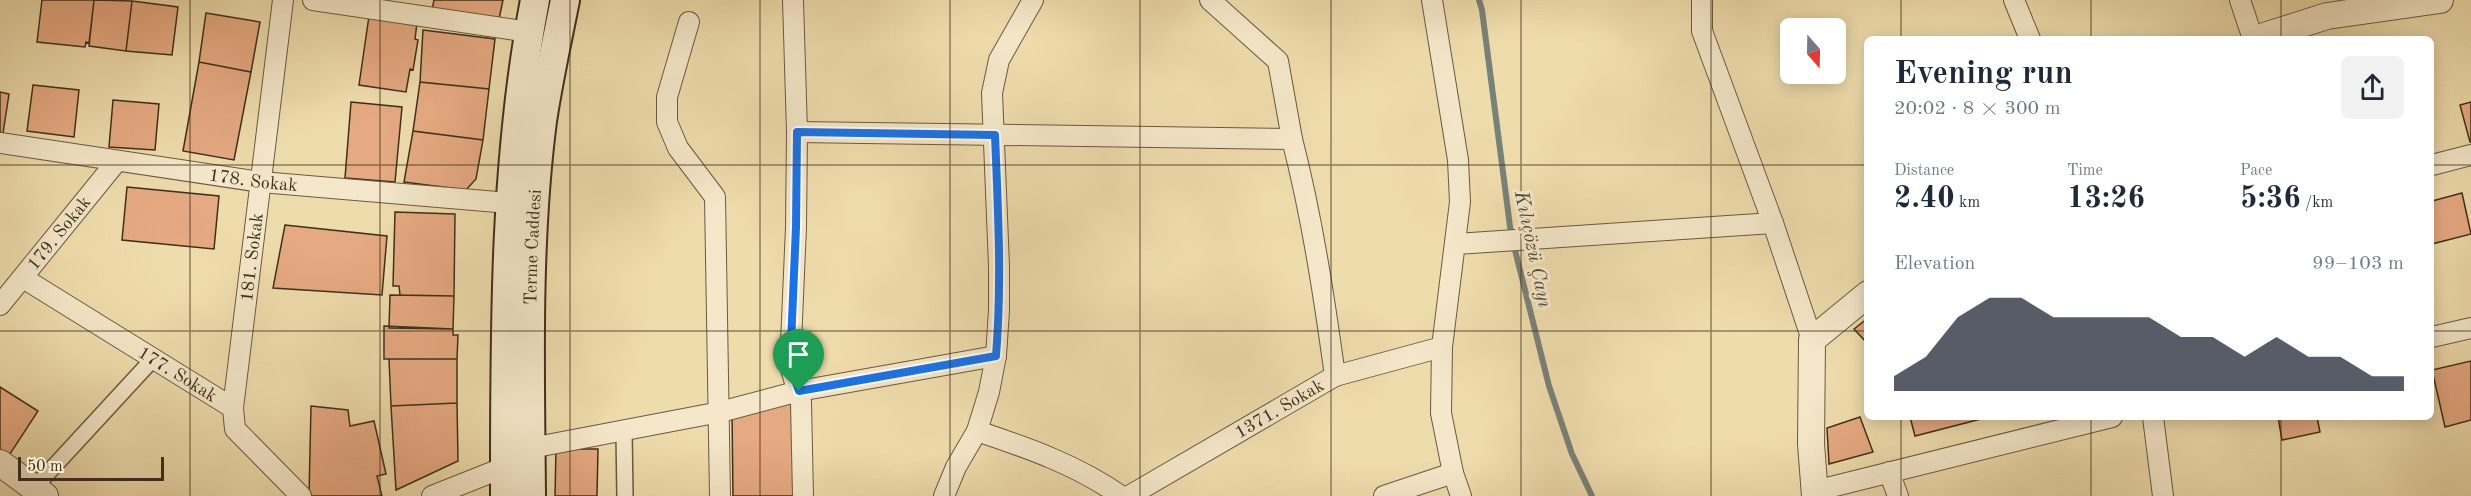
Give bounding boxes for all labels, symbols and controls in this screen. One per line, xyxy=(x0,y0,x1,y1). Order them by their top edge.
north arrow xyxy=(1780,18,1846,84)
map controls xyxy=(1780,18,1846,84)
button: share xyxy=(2341,56,2404,119)
text: Evening run xyxy=(1894,58,2073,91)
text: 20:02 · 8 × 300 m xyxy=(1894,99,2061,119)
text: Distance xyxy=(1894,163,1954,179)
text: Time xyxy=(2067,163,2103,179)
text: Pace xyxy=(2240,163,2272,179)
street label: 178. Sokak xyxy=(208,166,298,195)
text: 2.40 xyxy=(1894,184,1955,214)
text: 13:26 xyxy=(2067,184,2145,214)
text: 5:36 xyxy=(2240,184,2301,214)
water label: Kılıçözü Çayı xyxy=(1510,188,1554,310)
street label: Terme Caddesi xyxy=(522,189,545,305)
street label: 179. Sokak xyxy=(24,193,95,274)
text: km xyxy=(1955,195,1980,211)
text: /km xyxy=(2301,195,2333,211)
street label: 181. Sokak xyxy=(238,212,267,303)
text: Elevation xyxy=(1894,254,1975,274)
text: 99–103 m xyxy=(2312,254,2404,274)
pin xyxy=(773,329,824,391)
icon: arrive xyxy=(782,338,815,371)
street label: 177. Sokak xyxy=(135,344,220,406)
street label: 1371. Sokak xyxy=(1232,376,1327,442)
scale bar xyxy=(18,454,164,482)
text: 50 m xyxy=(27,459,63,475)

